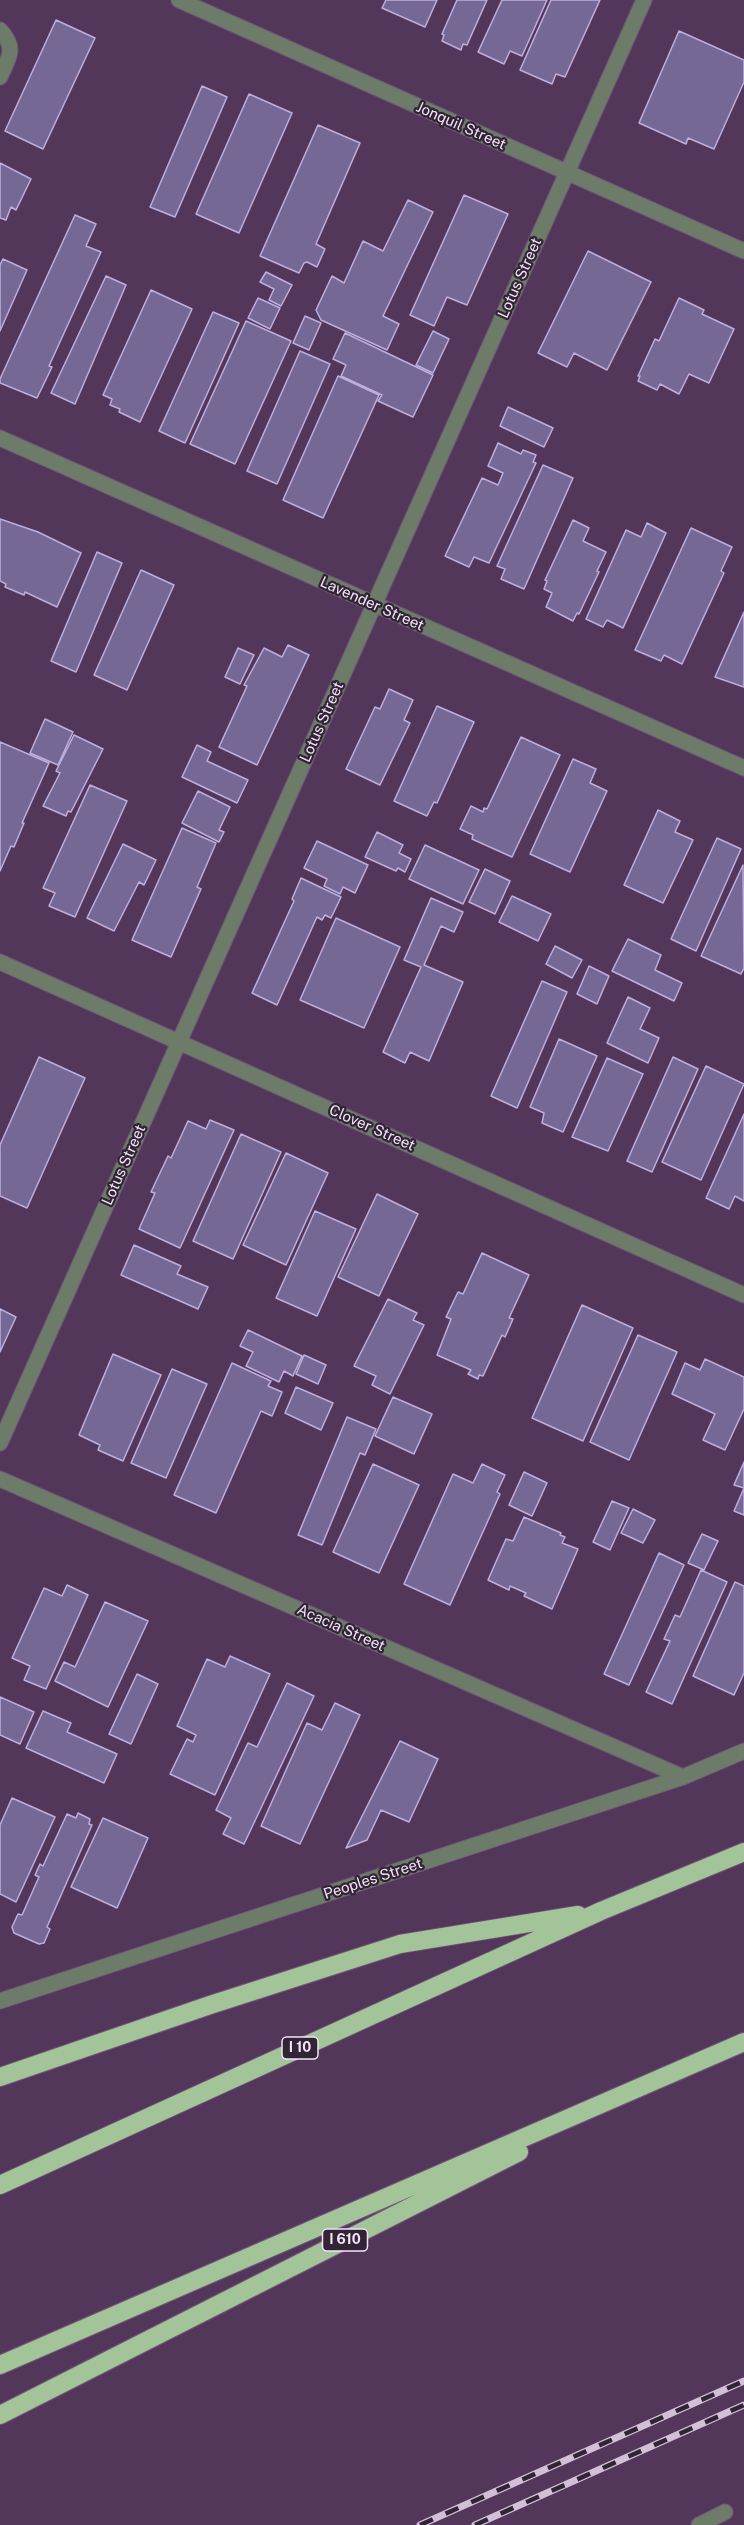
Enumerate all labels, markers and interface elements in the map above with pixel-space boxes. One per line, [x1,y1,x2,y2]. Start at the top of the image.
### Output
street label: Jonquil Street [413,98,509,154]
street label: Lotus Street [494,235,546,321]
street label: Lavender Street [317,573,427,635]
street label: Lotus Street [296,679,348,765]
street label: Clover Street [326,1101,418,1155]
street label: Lotus Street [98,1122,150,1208]
street label: Acacia Street [294,1601,388,1655]
street label: Peoples Street [321,1855,425,1903]
road number: I 10 [282,2037,318,2059]
road number: I 610 [322,2229,368,2251]

